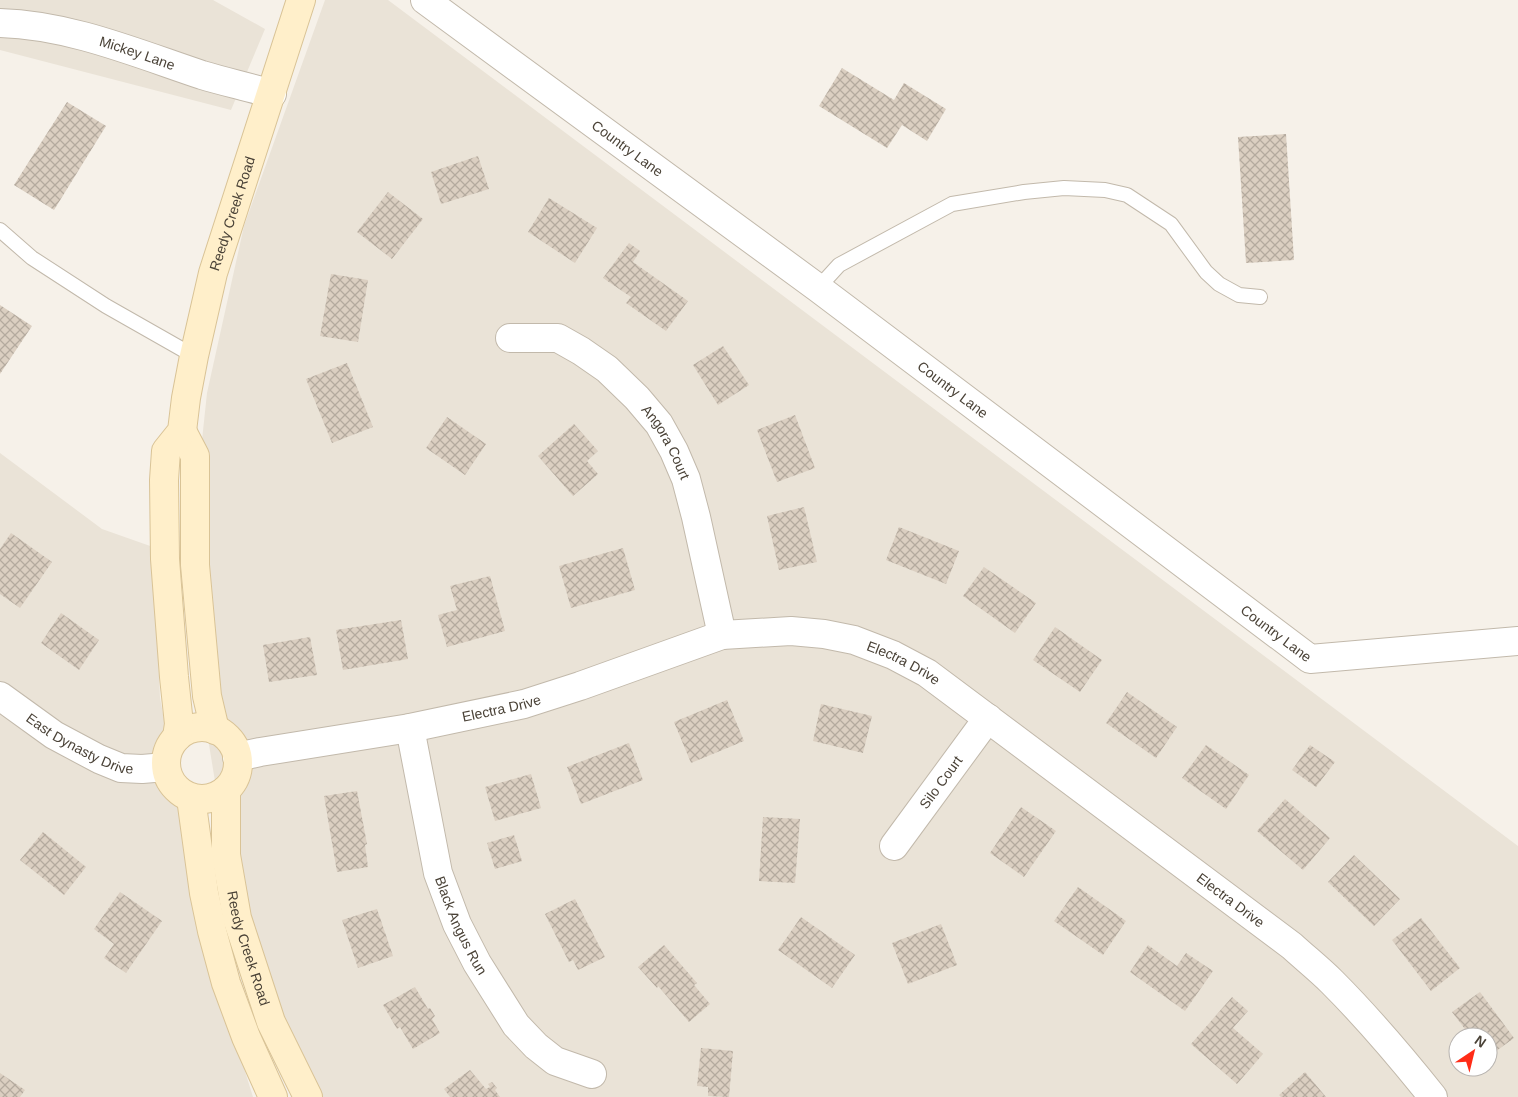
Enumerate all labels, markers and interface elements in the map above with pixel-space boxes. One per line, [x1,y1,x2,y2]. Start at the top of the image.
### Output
street label: Mickey Lane [98,33,177,73]
street label: Country Lane [589,117,666,180]
street label: Reedy Creek Road [206,154,258,273]
street label: Country Lane [914,358,991,421]
street label: Angora Court [638,402,693,482]
street label: Country Lane [1238,602,1315,665]
street label: Electra Drive [865,638,943,688]
street label: Electra Drive [461,691,543,725]
street label: East Dynasty Drive [23,710,134,777]
street label: Silo Court [916,753,965,812]
street label: Electra Drive [1194,870,1268,931]
street label: Black Angus Run [432,874,490,978]
street label: Reedy Creek Road [224,889,273,1008]
north arrow [1448,1027,1498,1077]
text: N [1472,1032,1489,1051]

